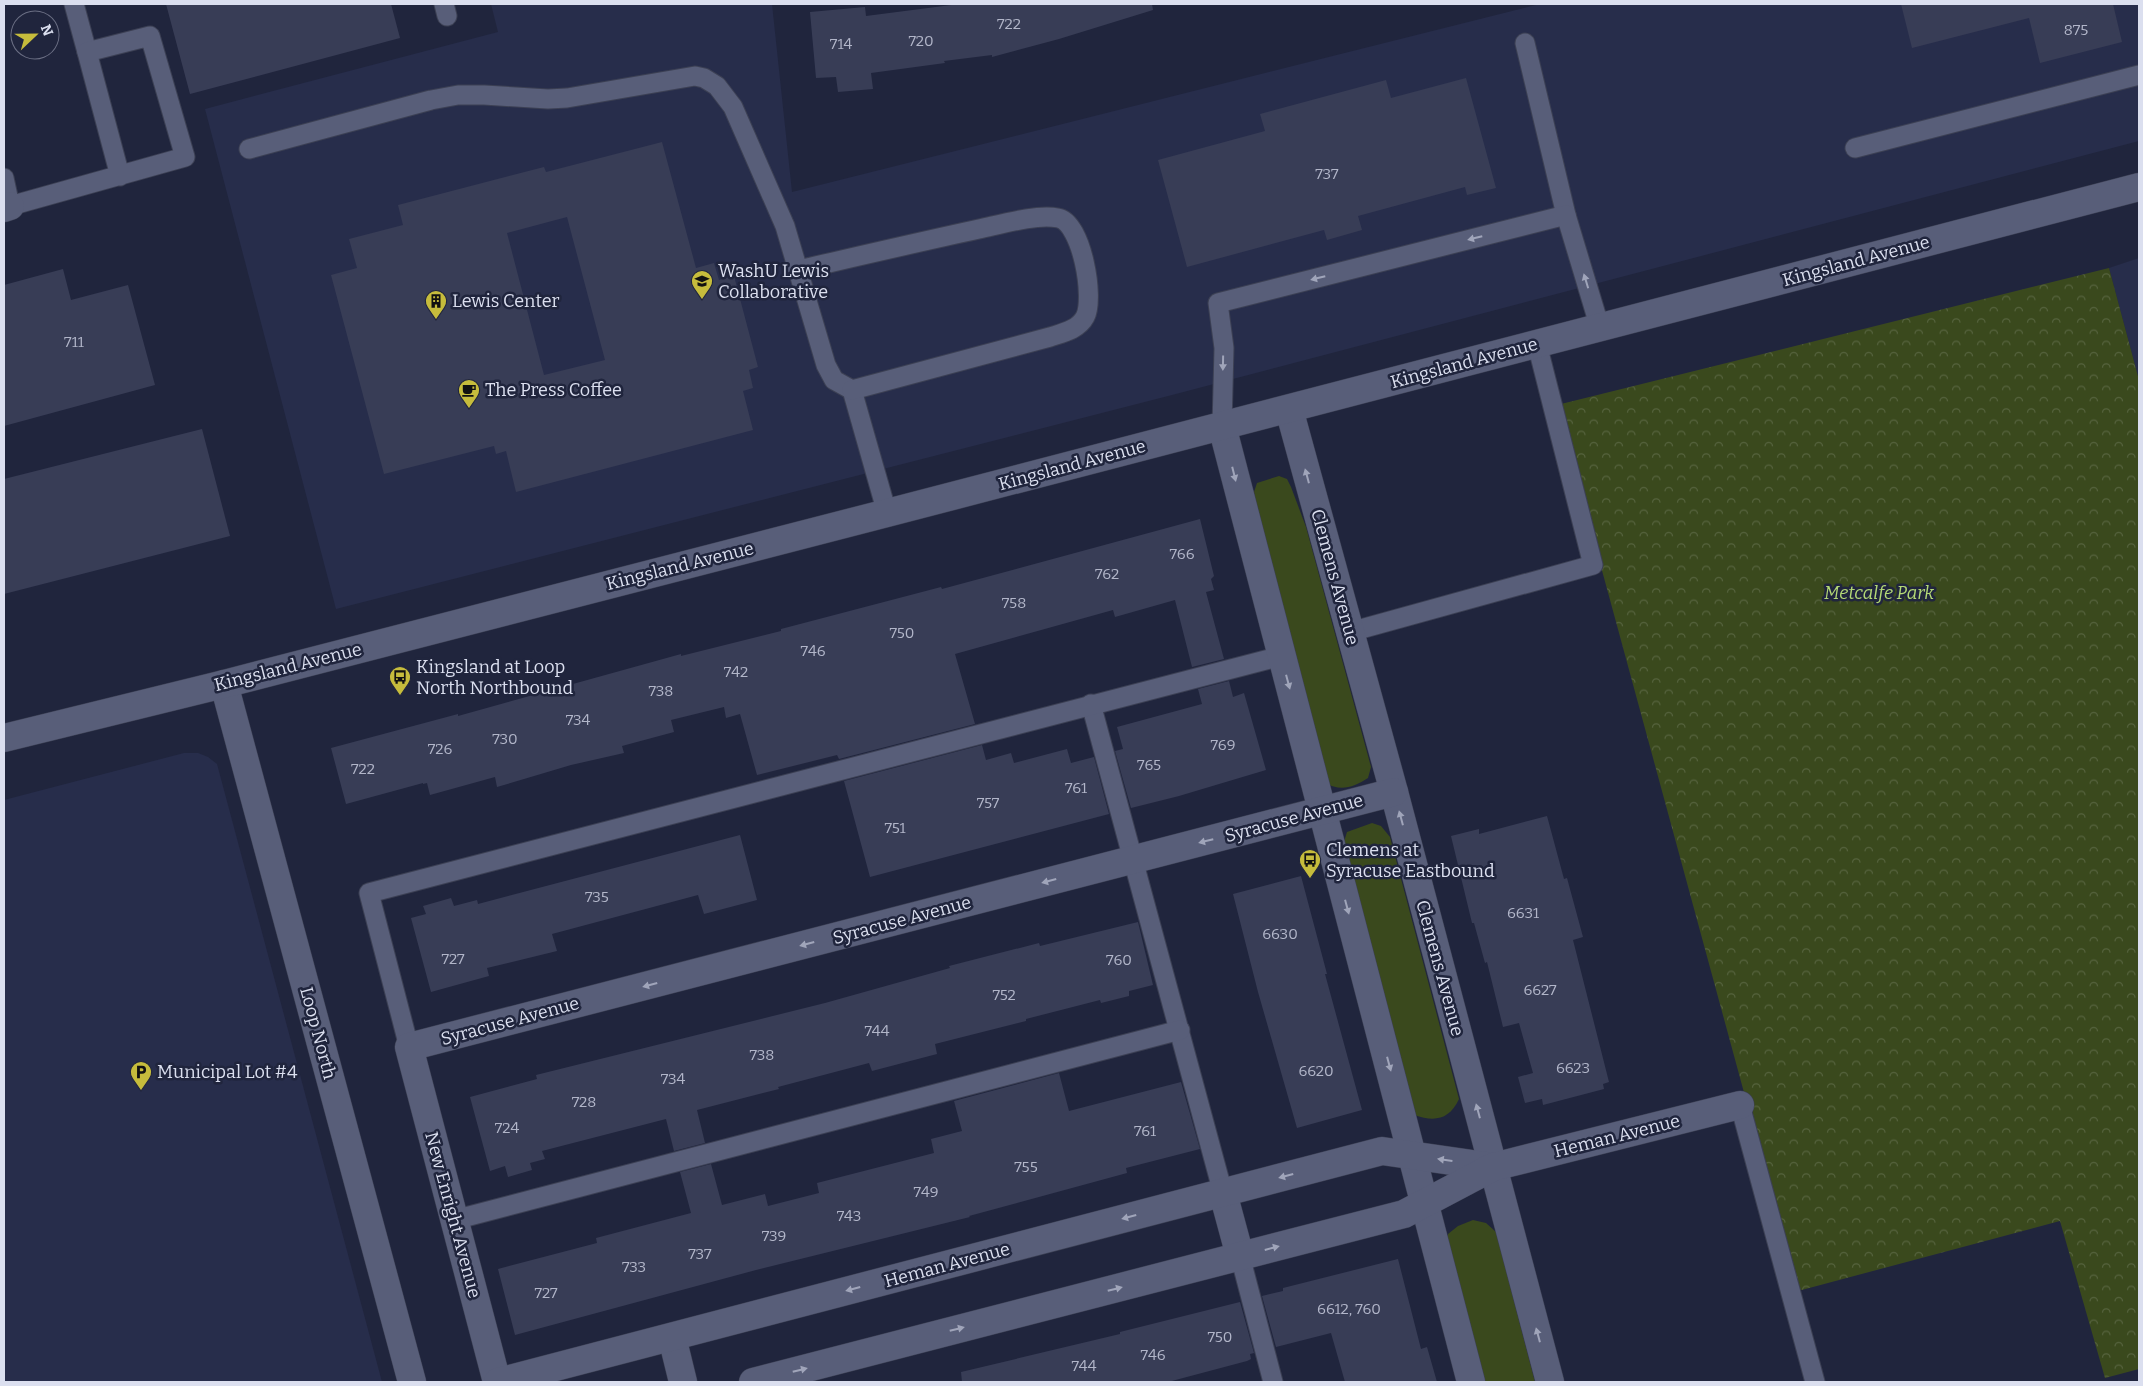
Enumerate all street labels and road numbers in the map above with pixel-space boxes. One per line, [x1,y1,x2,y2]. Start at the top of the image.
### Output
street label: Kingsland Avenue [1780,231,1932,291]
street label: Kingsland Avenue [1388,333,1540,393]
street label: Kingsland Avenue [996,435,1148,495]
street label: Clemens Avenue [1306,507,1364,647]
street label: Kingsland Avenue [604,537,756,595]
street label: Kingsland Avenue [212,638,364,696]
street label: Syracuse Avenue [1222,789,1366,847]
street label: Syracuse Avenue [830,891,974,949]
street label: Clemens Avenue [1411,898,1469,1038]
street label: Loop North [295,984,341,1082]
street label: Syracuse Avenue [438,992,582,1050]
street label: Heman Avenue [1552,1110,1682,1162]
street label: New Enright Avenue [420,1129,486,1301]
street label: Heman Avenue [882,1238,1012,1292]

